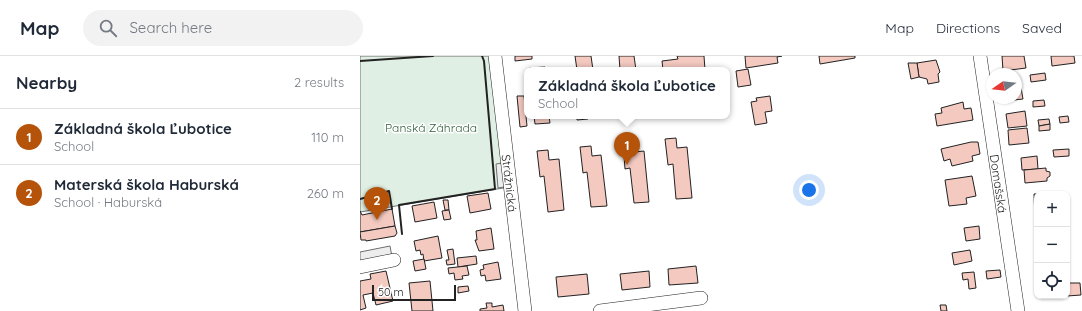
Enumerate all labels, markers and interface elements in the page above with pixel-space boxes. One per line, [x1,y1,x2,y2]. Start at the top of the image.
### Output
search box [83,10,363,46]
text: Map [20,16,59,40]
icon: search [97,17,119,39]
text: Search here [129,18,212,37]
text: Map [885,19,914,37]
text: Directions [936,19,1000,37]
text: Saved [1022,19,1062,37]
popup [524,67,730,119]
north arrow [986,68,1022,104]
text: Nearby [16,72,77,93]
text: 2 results [294,74,344,90]
text: Základná škola Ľubotice [538,76,716,95]
text: School [538,95,578,111]
text: Základná škola Ľubotice [54,119,232,138]
park label: Panská Záhrada [385,120,477,135]
text: 1 [26,129,32,145]
text: 110 m [311,129,344,145]
pin: 1 [614,132,640,165]
text: School [54,138,94,154]
street label: Domašská [987,153,1011,214]
street label: Strážnická [499,154,521,213]
text: Materská škola Haburská [54,175,239,194]
your location [799,180,819,200]
text: 2 [25,185,33,201]
text: 260 m [307,185,344,201]
pin: 2 [364,187,390,220]
map controls [1034,191,1070,299]
button: + [1034,191,1070,227]
text: School · Haburská [54,194,162,210]
button: − [1034,227,1070,263]
button: locate [1034,263,1070,299]
scale bar [372,283,456,302]
text: 50 m [378,285,404,299]

